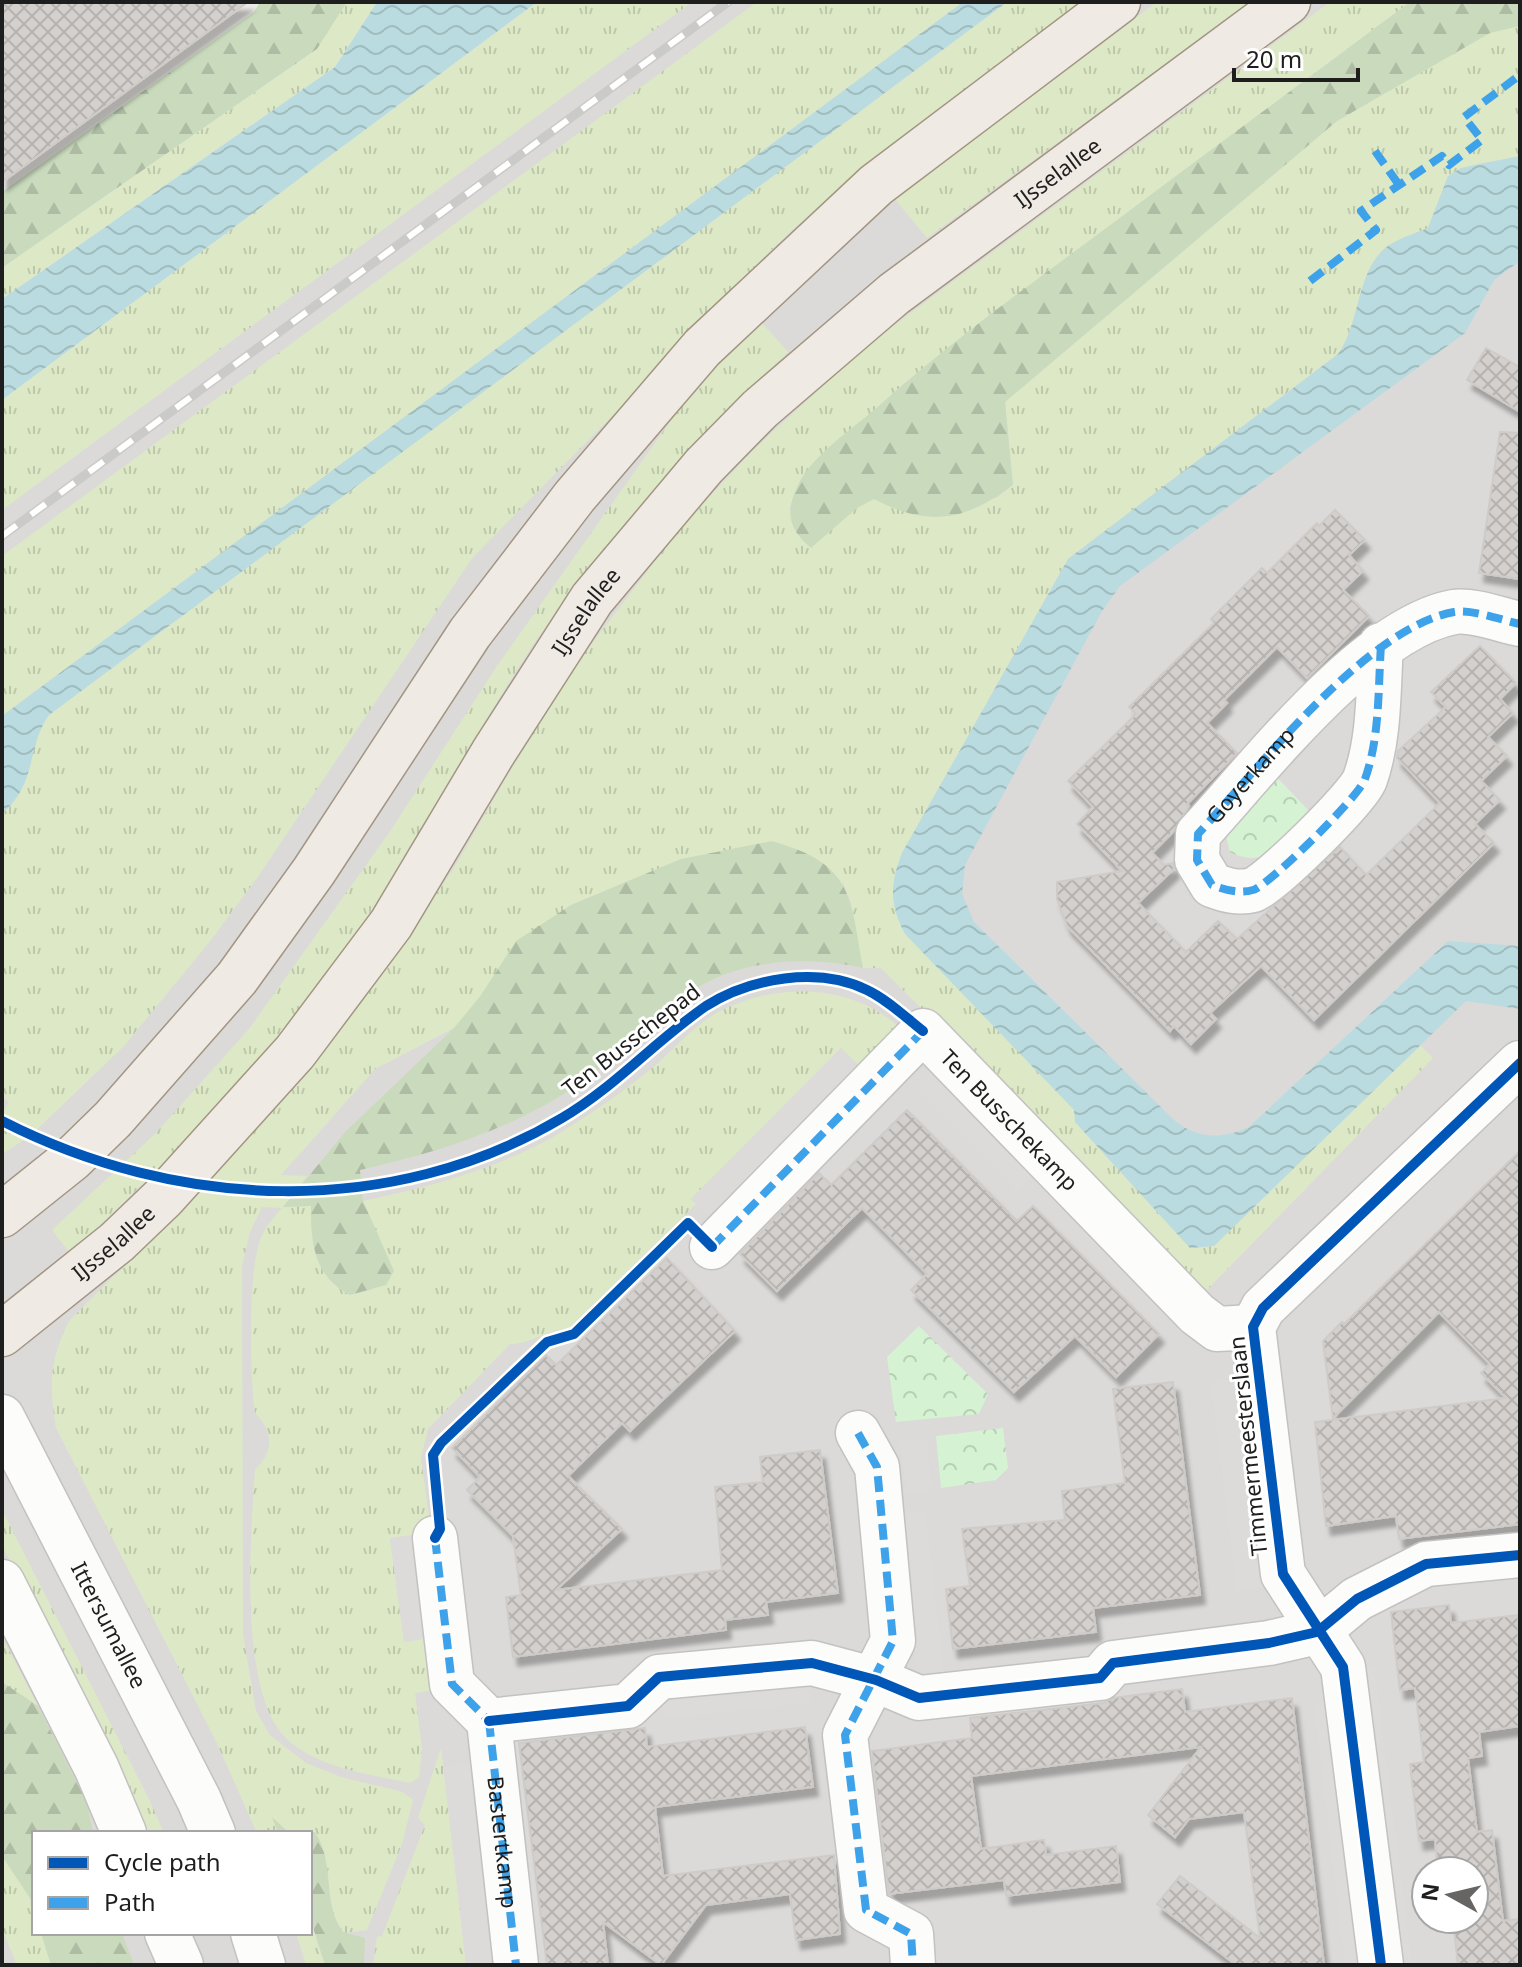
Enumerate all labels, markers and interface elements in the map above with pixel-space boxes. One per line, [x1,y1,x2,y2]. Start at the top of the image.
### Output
scale bar [1234,32,1358,82]
text: 20 m [1246,42,1302,75]
street label: IJsselallee [1007,130,1107,214]
street label: IJsselallee [544,561,626,661]
street label: Goyerkamp [1198,720,1301,830]
street label: Ten Busschepad [555,976,706,1103]
street label: Ten Busschekamp [934,1042,1086,1197]
street label: IJsselallee [65,1198,161,1287]
street label: Timmermeesterslaan [1221,1335,1273,1557]
street label: Ittersumallee [65,1556,155,1693]
street label: Bastertkamp [481,1774,526,1910]
legend [32,1831,312,1935]
text: Cycle path [104,1845,221,1878]
north arrow [1410,1855,1490,1935]
text: N [1413,1881,1445,1903]
text: Path [104,1885,155,1918]

